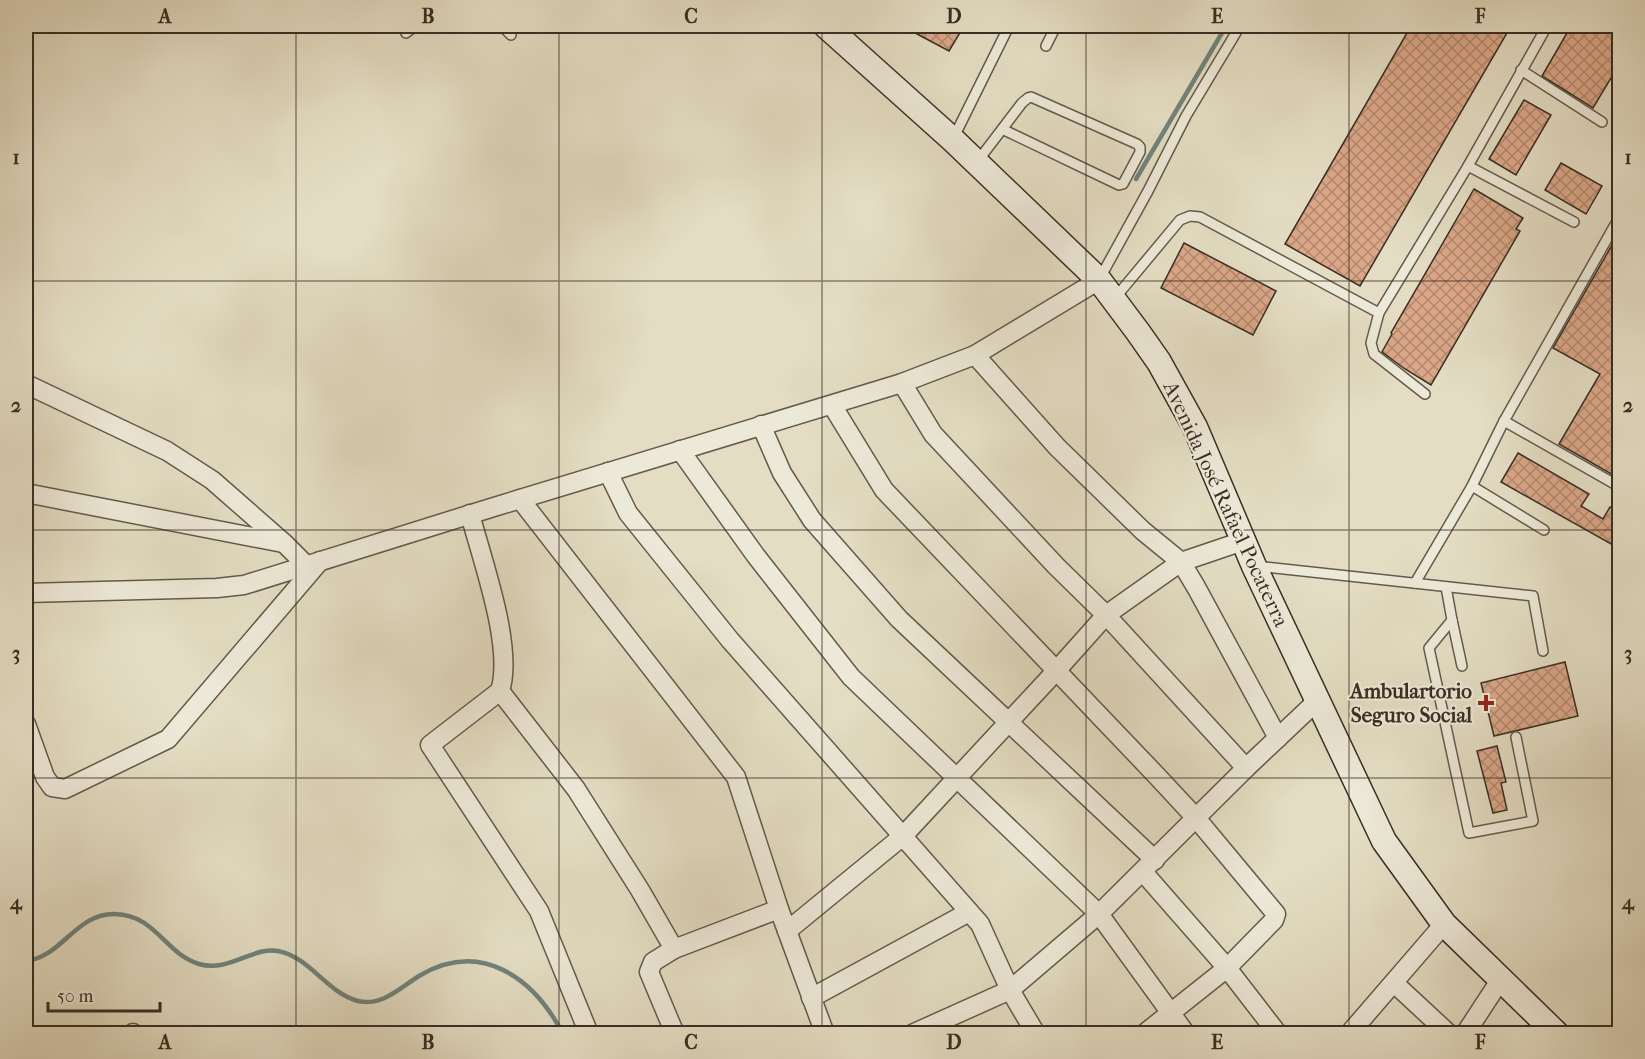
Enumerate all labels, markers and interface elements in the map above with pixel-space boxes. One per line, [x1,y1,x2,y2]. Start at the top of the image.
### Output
text: A [157,5,173,28]
text: B [421,5,435,28]
text: C [684,5,698,28]
text: D [946,5,962,28]
text: E [1211,5,1223,28]
text: F [1474,5,1486,28]
text: 1 [12,146,20,169]
text: 1 [1624,146,1632,169]
street label: Avenida José Rafael Pocaterra [1158,377,1294,631]
text: 2 [11,394,21,417]
text: 2 [1623,394,1633,417]
text: 3 [12,642,20,665]
text: 3 [1624,642,1632,665]
place label: Ambulartorio Seguro Social [1348,679,1472,727]
marker: Ambulartorio Seguro Social [1477,694,1495,712]
text: 4 [9,891,23,915]
text: 4 [1621,891,1635,915]
scale bar [48,975,160,1013]
text: 50 m [57,986,94,1007]
text: A [157,1031,173,1054]
text: B [421,1031,435,1054]
text: C [684,1031,698,1054]
text: D [946,1031,962,1054]
text: E [1211,1031,1223,1054]
text: F [1474,1031,1486,1054]

